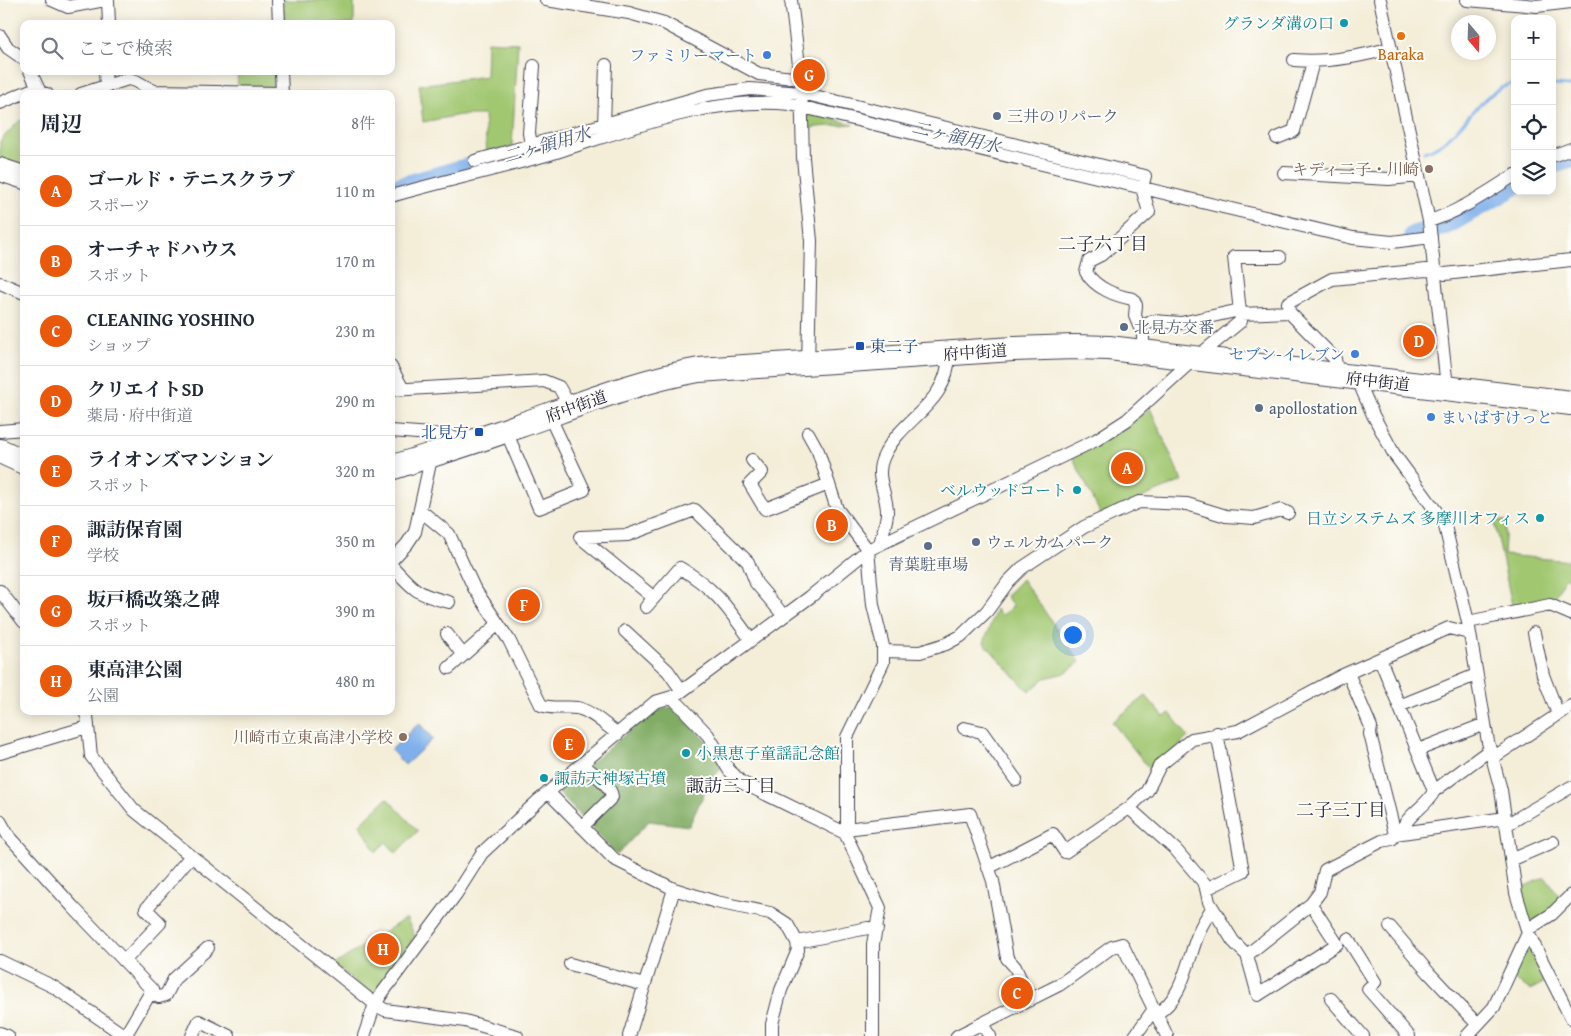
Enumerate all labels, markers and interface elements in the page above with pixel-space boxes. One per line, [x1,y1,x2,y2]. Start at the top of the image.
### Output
place label: グランダ溝の口 [1223,11,1334,35]
north arrow [1451,15,1496,60]
map controls [1511,15,1556,195]
button: + [1511,15,1556,60]
marker: グランダ溝の口 [1338,17,1350,29]
search box [20,20,395,75]
marker: Baraka [1395,30,1407,42]
icon: search [38,34,66,62]
text: ここで検索 [78,34,173,62]
place label: Baraka [1378,42,1425,66]
place label: ファミリーマート [629,43,757,67]
marker: ファミリーマート [761,49,773,61]
pin: G [793,56,825,94]
button: − [1511,60,1556,105]
place label: 三井のリパーク [1007,104,1119,128]
button: locate [1511,105,1556,150]
text: 周辺 [40,108,82,139]
marker: 三井のリパーク [991,110,1003,122]
text: 8件 [351,111,375,135]
water label: 二ヶ領用水 [909,113,1005,160]
water label: 二ヶ領用水 [500,119,596,170]
button: layers [1511,150,1556,195]
place label: キディ二子・川崎 [1292,157,1419,181]
marker: キディ二子・川崎 [1423,163,1435,175]
text: ゴールド・テニスクラブ [87,165,295,193]
text: A [51,179,61,203]
text: 110 m [335,179,375,203]
text: スポーツ [87,193,150,217]
district label: 二子六丁目 [1058,230,1148,257]
text: オーチャドハウス [87,235,237,263]
text: B [51,249,61,273]
text: 170 m [335,249,375,273]
text: スポット [87,263,151,287]
text: CLEANING YOSHINO [87,305,255,333]
place label: 北見方交番 [1134,315,1214,339]
text: C [51,319,61,343]
text: 230 m [335,319,375,343]
marker: 北見方交番 [1118,321,1130,333]
pin: D [1403,322,1435,360]
text: ショップ [87,333,151,357]
place label: 東二子 [870,334,918,358]
street label: 府中街道 [942,338,1008,366]
marker: 東二子 [854,340,866,352]
place label: セブン-イレブン [1229,342,1345,366]
marker: セブン-イレブン [1349,348,1361,360]
street label: 府中街道 [1345,366,1411,396]
text: クリエイトSD [87,375,204,403]
street label: 府中街道 [542,384,610,428]
text: D [51,389,61,413]
text: 290 m [335,389,375,413]
place label: apollostation [1269,396,1357,420]
marker: apollostation [1253,402,1265,414]
text: 薬局 · 府中街道 [87,403,193,427]
place label: まいばすけっと [1441,405,1553,429]
marker: まいばすけっと [1425,411,1437,423]
place label: 北見方 [421,420,469,444]
marker: 北見方 [473,426,485,438]
text: ライオンズマンション [87,445,274,473]
pin: A [1111,449,1143,487]
text: E [52,459,60,483]
text: 320 m [335,459,375,483]
text: スポット [87,473,151,497]
place label: ベルウッドコート [940,478,1067,502]
marker: ベルウッドコート [1071,484,1083,496]
pin: B [816,506,848,544]
place label: 日立システムズ 多摩川オフィス [1306,506,1530,530]
marker: 日立システムズ 多摩川オフィス [1534,512,1546,524]
text: 諏訪保育園 [87,515,182,543]
text: F [52,529,60,553]
text: 350 m [335,529,375,553]
place label: ウェルカムパーク [986,530,1113,554]
marker: ウェルカムパーク [970,536,982,548]
marker: 青葉駐車場 [922,540,934,552]
text: 学校 [87,543,119,567]
place label: 青葉駐車場 [888,552,968,576]
text: 坂戸橋改築之碑 [87,585,220,613]
pin: F [508,586,540,624]
text: G [51,599,61,623]
text: 390 m [335,599,375,623]
text: スポット [87,613,151,637]
your location [1060,622,1086,648]
text: 東高津公園 [87,655,182,683]
text: H [50,669,62,693]
text: 480 m [335,669,375,693]
text: 公園 [87,683,119,707]
place label: 川崎市立東高津小学校 [233,725,393,749]
pin: E [553,725,585,763]
marker: 川崎市立東高津小学校 [397,731,409,743]
place label: 小黒恵子童謡記念館 [696,741,840,765]
marker: 小黒恵子童謡記念館 [680,747,692,759]
place label: 諏訪天神塚古墳 [554,766,666,790]
marker: 諏訪天神塚古墳 [538,772,550,784]
district label: 諏訪三丁目 [686,772,776,799]
district label: 二子三丁目 [1296,796,1386,823]
pin: H [367,930,399,968]
pin: C [1001,974,1033,1012]

